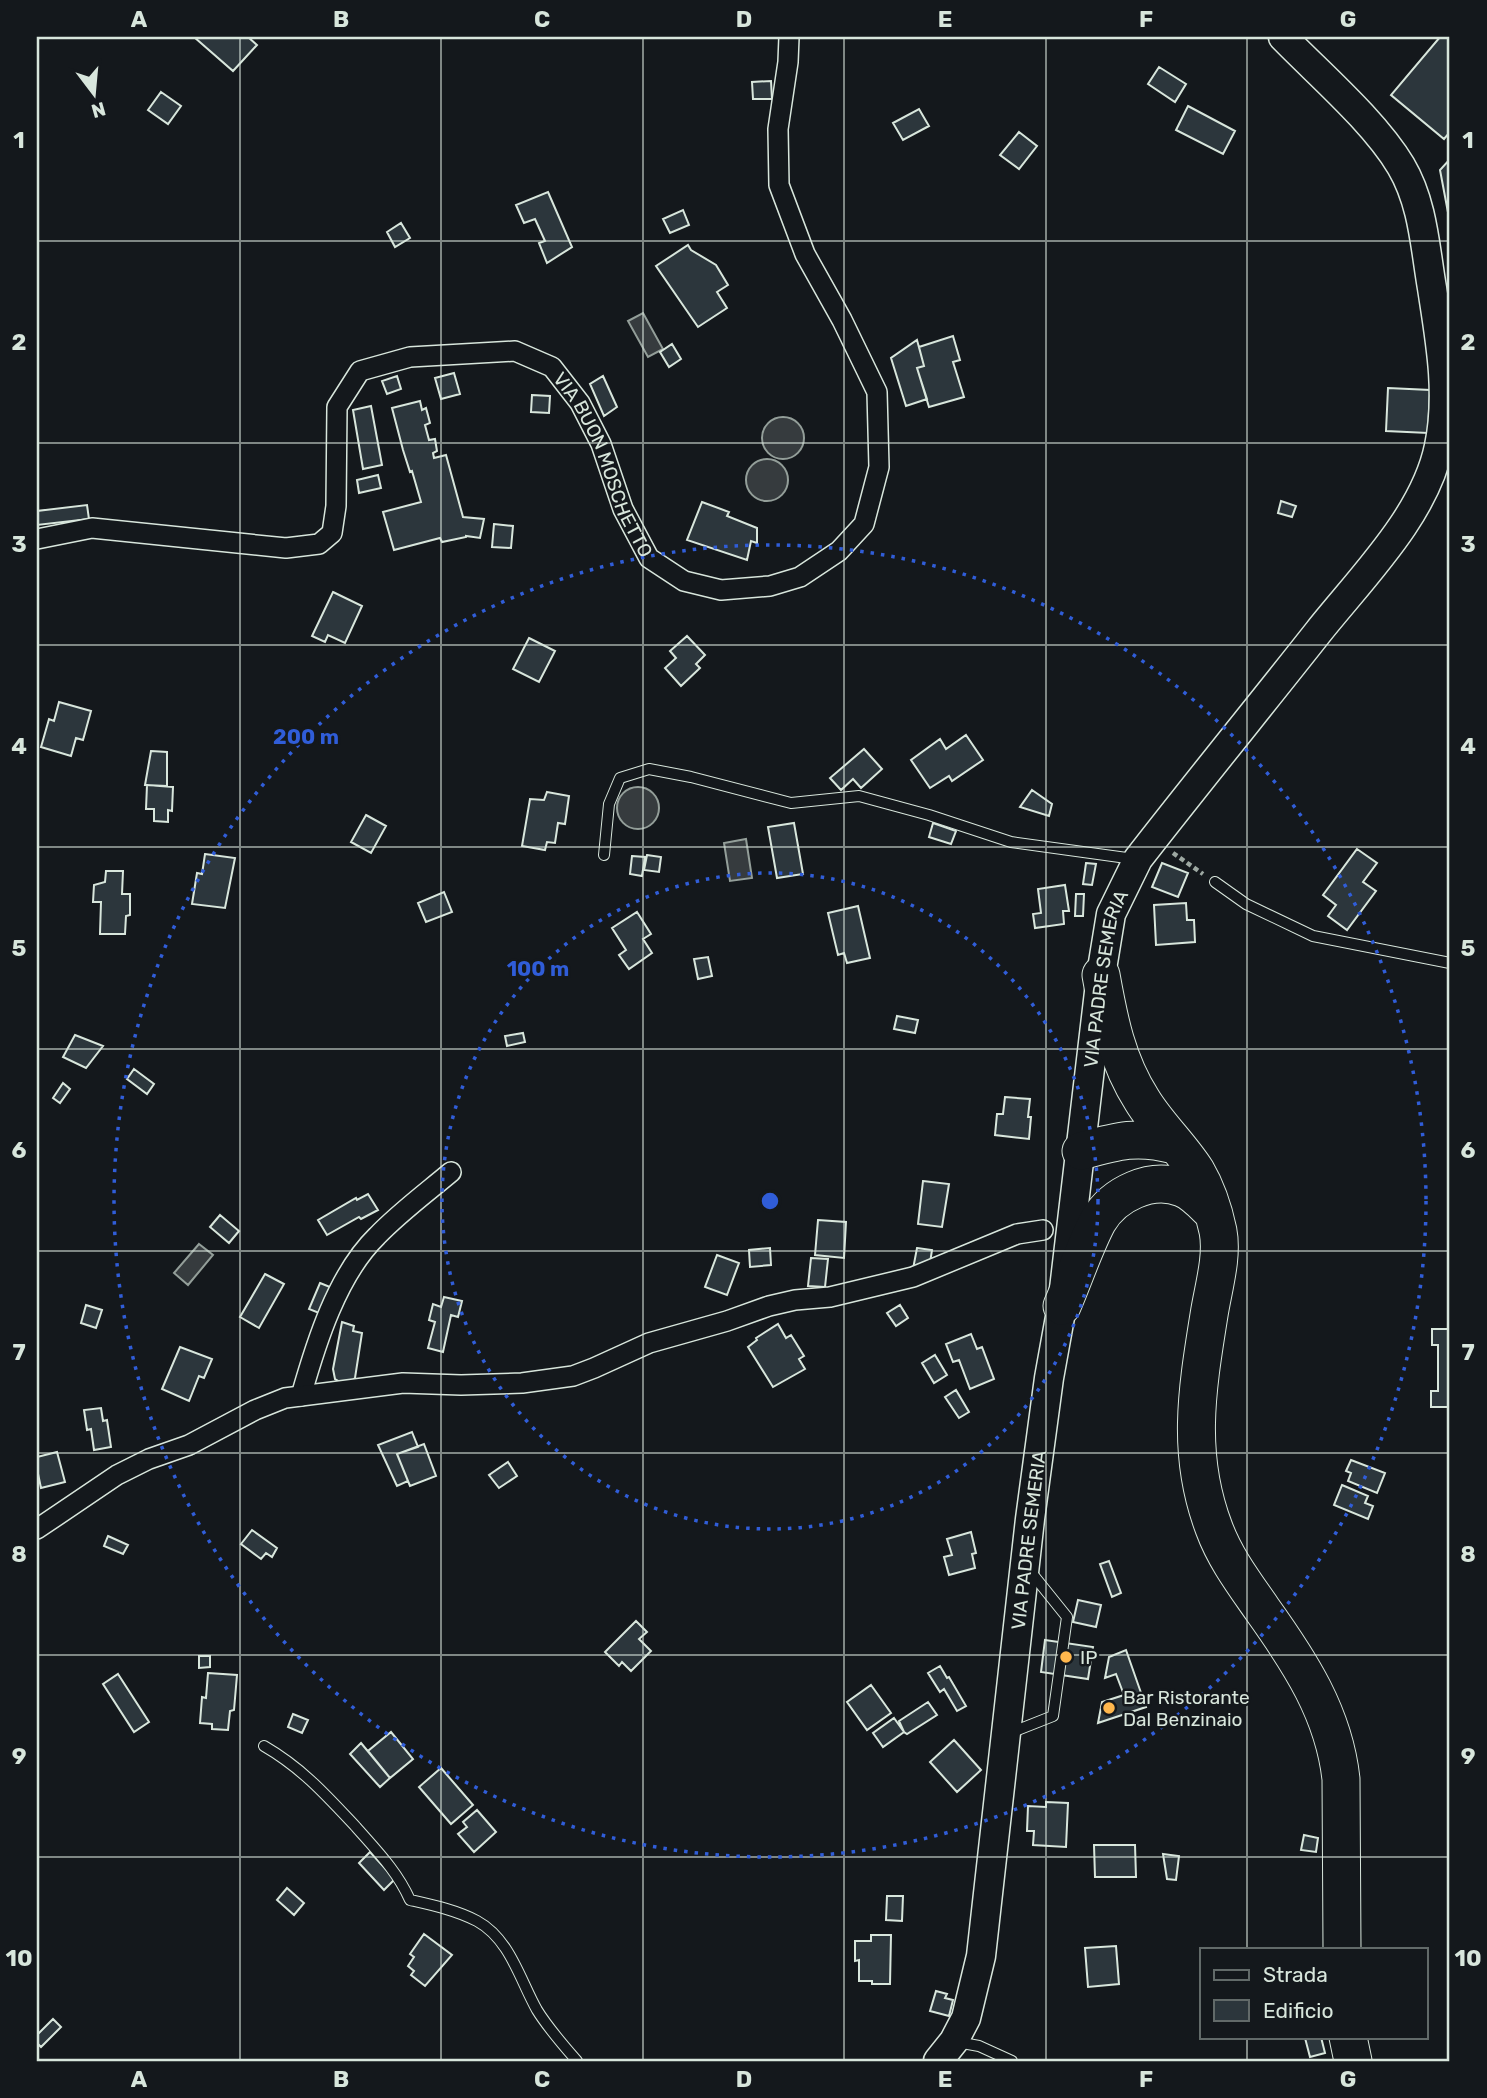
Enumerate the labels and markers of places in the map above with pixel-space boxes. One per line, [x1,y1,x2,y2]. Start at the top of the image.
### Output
centre of rings [758,1189,782,1213]
place label: IP [1080,1646,1097,1669]
marker: IP [1058,1649,1074,1665]
place label: Bar Ristorante Dal Benzinaio [1123,1686,1250,1731]
marker: Bar Ristorante Dal Benzinaio [1101,1700,1117,1716]

